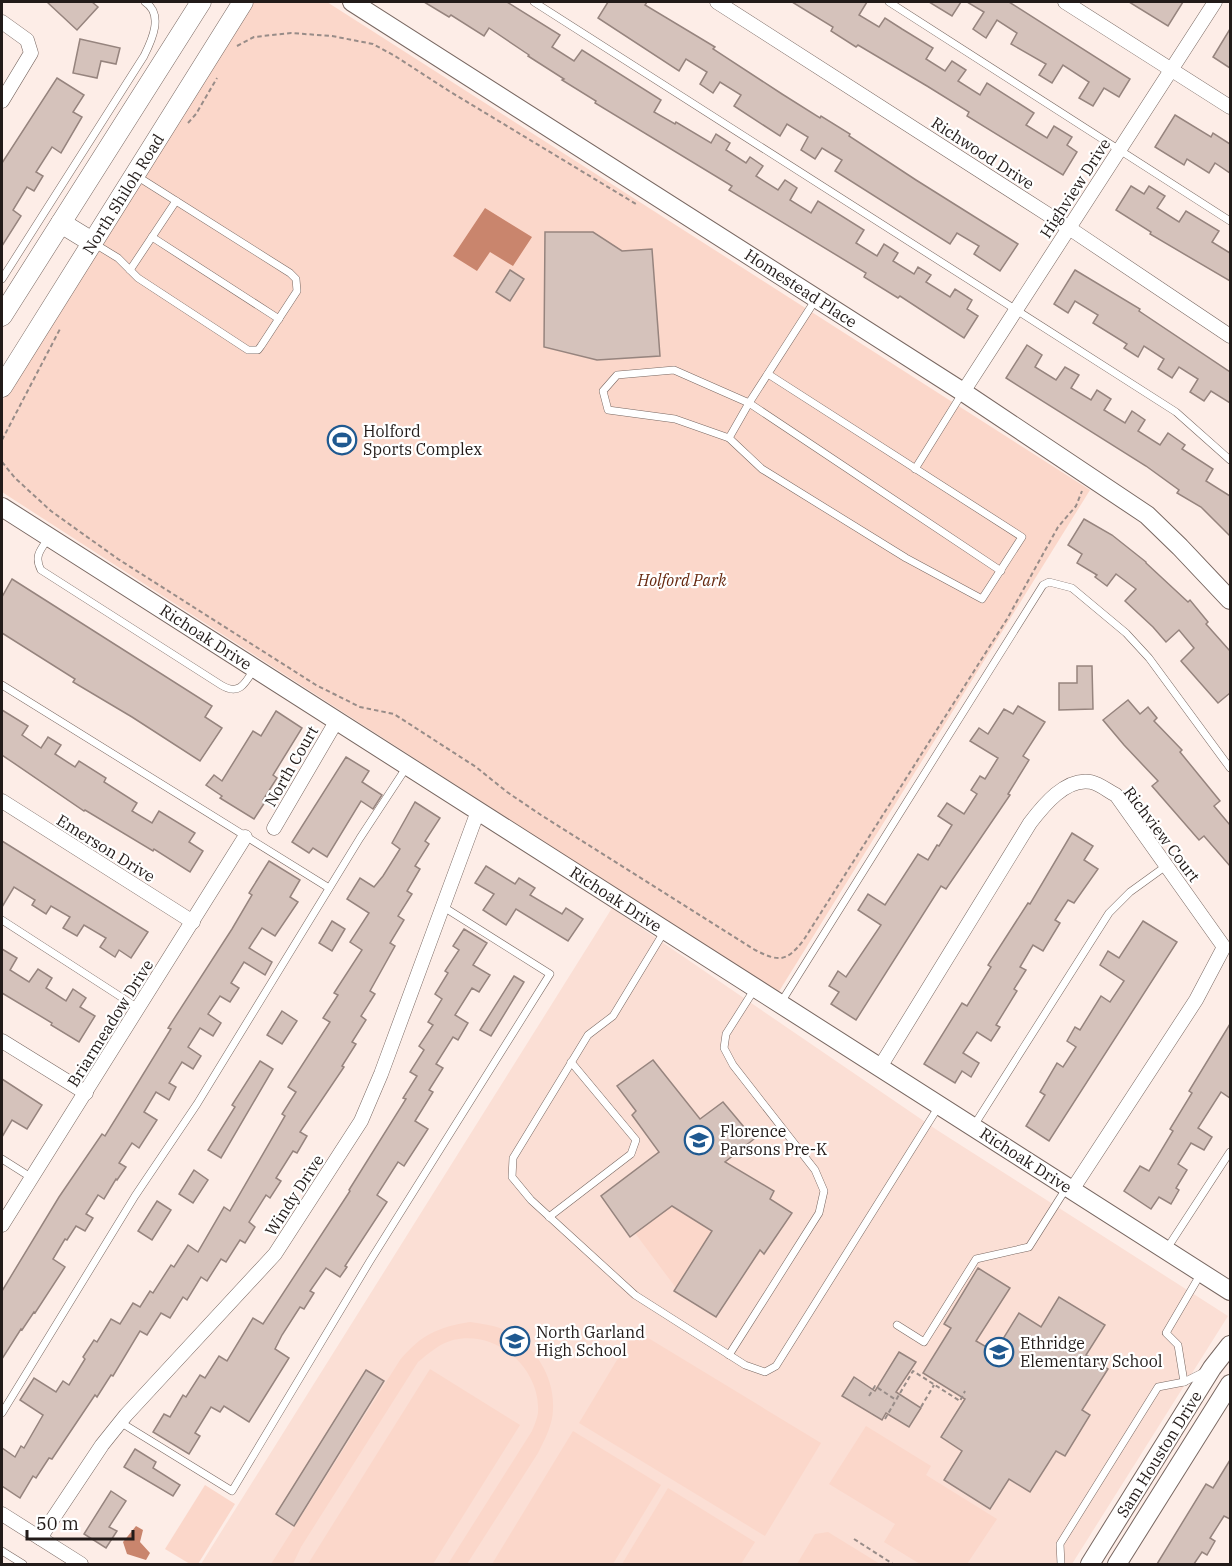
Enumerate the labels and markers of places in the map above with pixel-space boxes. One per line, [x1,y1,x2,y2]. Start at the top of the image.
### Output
place label: Holford Sports Complex [363,421,482,459]
sports icon: Holford Sports Complex [326,424,358,456]
place label: Florence Parsons Pre-K [720,1121,827,1159]
school or university icon: Florence Parsons Pre-K [683,1124,715,1156]
place label: North Garland High School [536,1322,645,1360]
school or university icon: North Garland High School [499,1325,531,1357]
place label: Ethridge Elementary School [1020,1333,1163,1371]
school or university icon: Ethridge Elementary School [983,1336,1015,1368]

